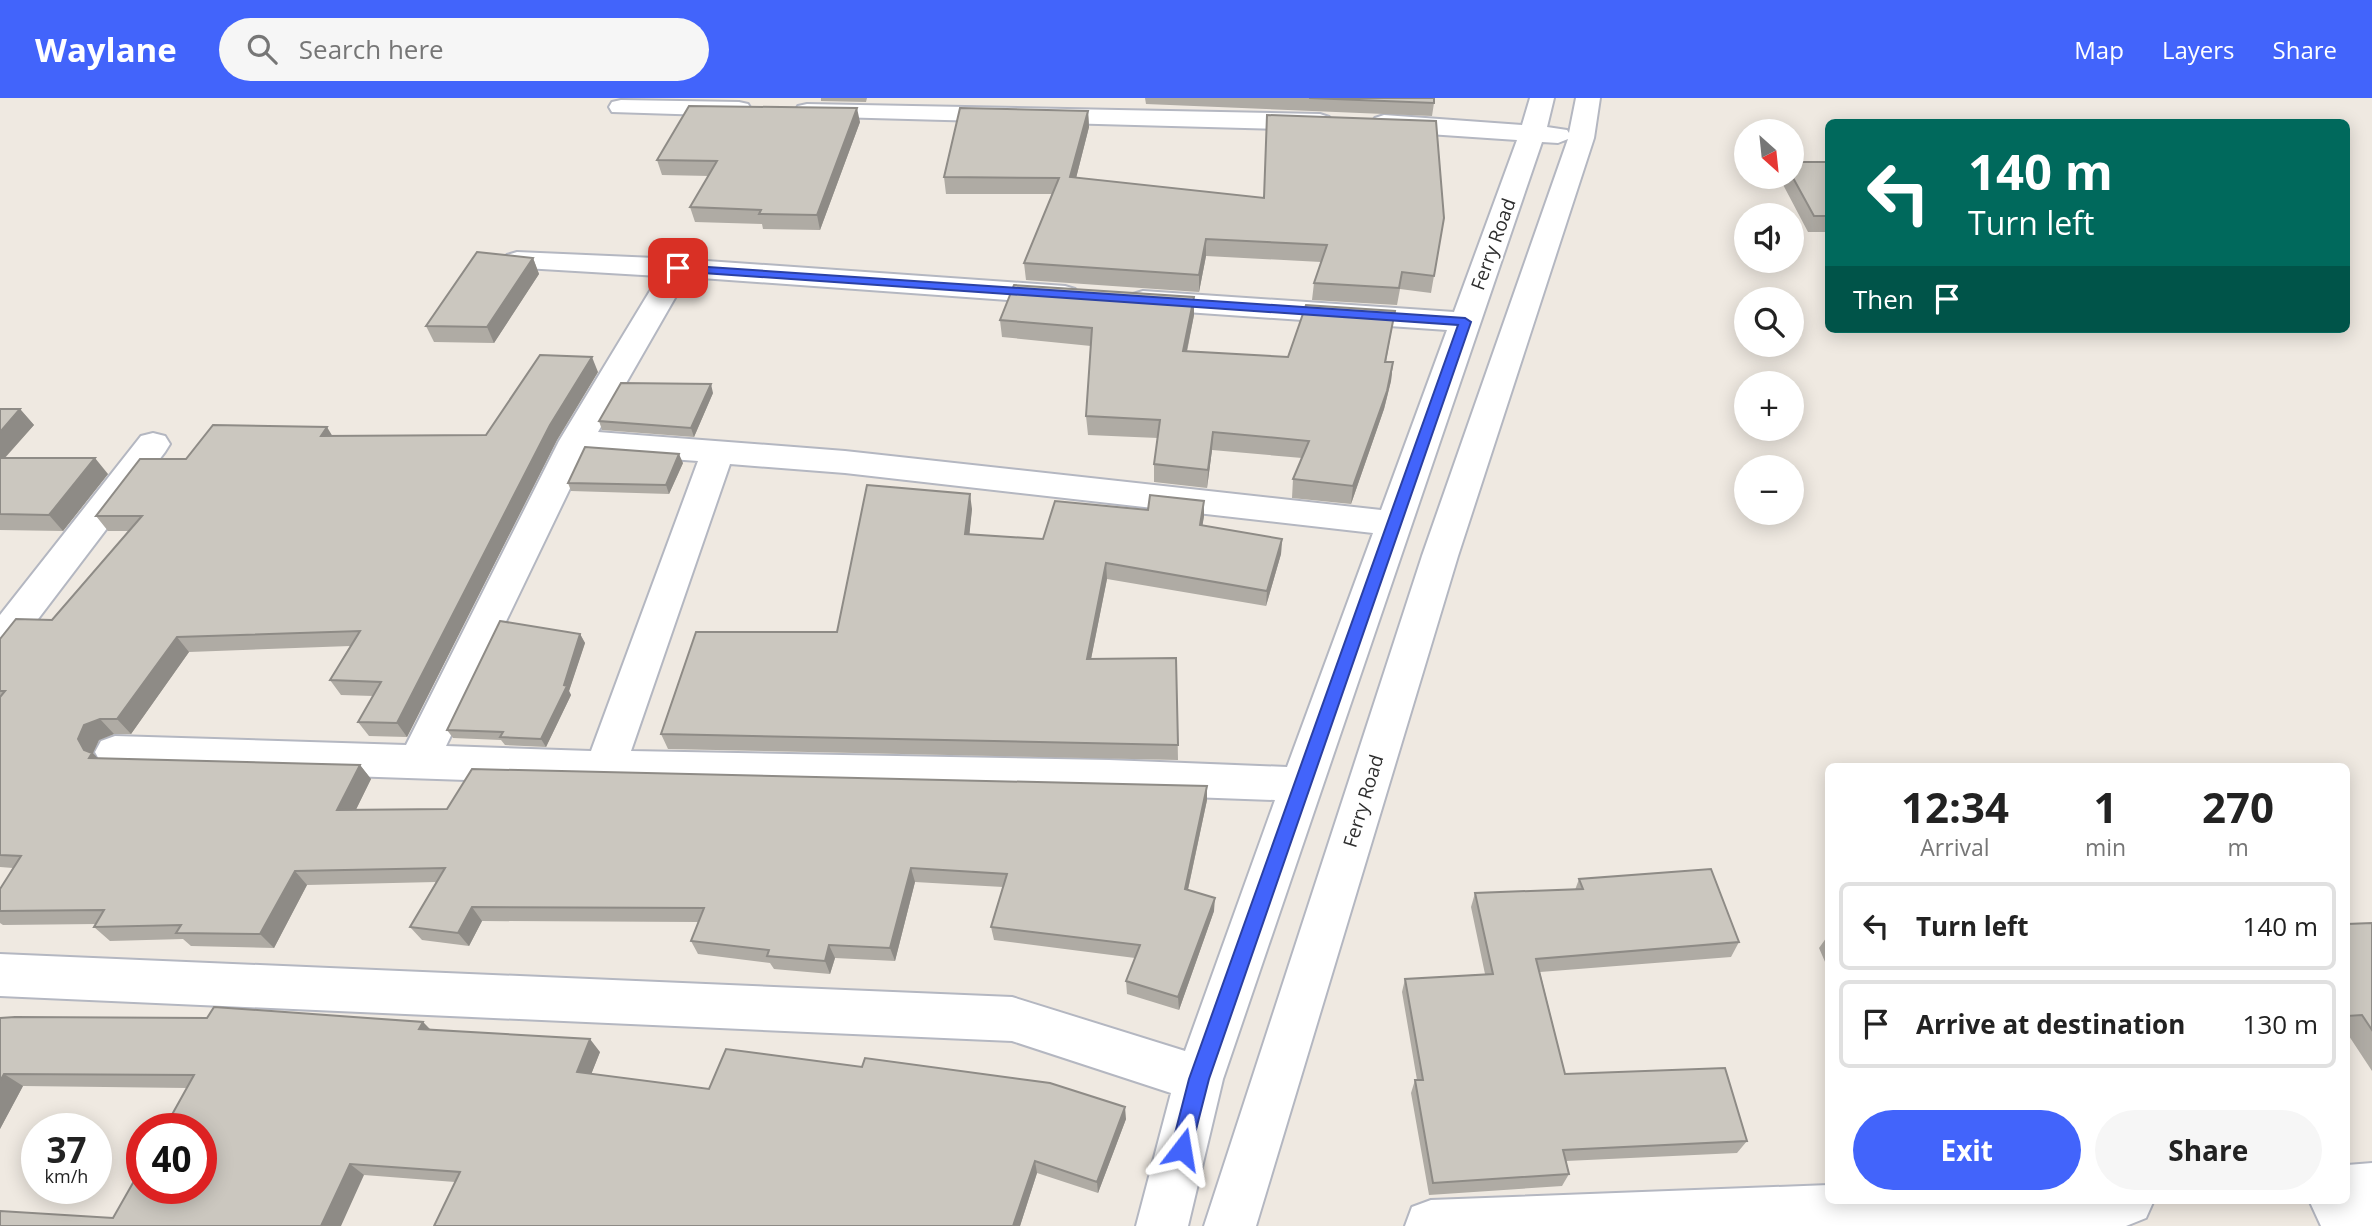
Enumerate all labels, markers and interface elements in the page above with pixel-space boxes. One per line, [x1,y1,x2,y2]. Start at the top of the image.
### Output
search box [219,18,709,81]
text: Waylane [35,27,177,72]
icon: search [243,30,281,68]
text: Search here [299,31,444,67]
text: Map [2074,33,2124,66]
text: Layers [2162,33,2235,66]
text: Share [2273,33,2337,66]
north arrow [1734,119,1804,189]
map controls [1734,119,1804,525]
text: 140 m [1968,138,2113,204]
icon: left [1853,147,1944,238]
street label: Ferry Road [1464,195,1522,293]
text: Turn left [1968,201,2094,244]
button: sound [1734,203,1804,273]
pin [648,238,708,298]
icon: arrive [659,249,697,287]
icon: arrive [1928,280,1966,318]
text: Then [1853,281,1914,317]
button: search [1734,287,1804,357]
button: + [1734,371,1804,441]
button: − [1734,455,1804,525]
street label: Ferry Road [1337,751,1389,851]
text: 12:34 [1901,778,2009,835]
text: 1 [2093,778,2118,835]
text: 270 [2202,778,2274,835]
text: Arrival [1920,831,1990,863]
text: min [2085,831,2126,863]
text: m [2227,831,2249,863]
icon: left [1857,907,1895,945]
text: Turn left [1916,908,2028,944]
text: 140 m [2243,908,2318,944]
icon: arrive [1857,1005,1895,1043]
text: Arrive at destination [1916,1006,2185,1042]
text: 130 m [2243,1006,2318,1042]
button: Exit [1853,1110,2081,1190]
button: Share [2095,1110,2322,1190]
position arrow [1145,1112,1219,1186]
speed limit sign: 40 [126,1113,217,1204]
text: 37 [46,1126,87,1173]
text: km/h [45,1164,88,1188]

